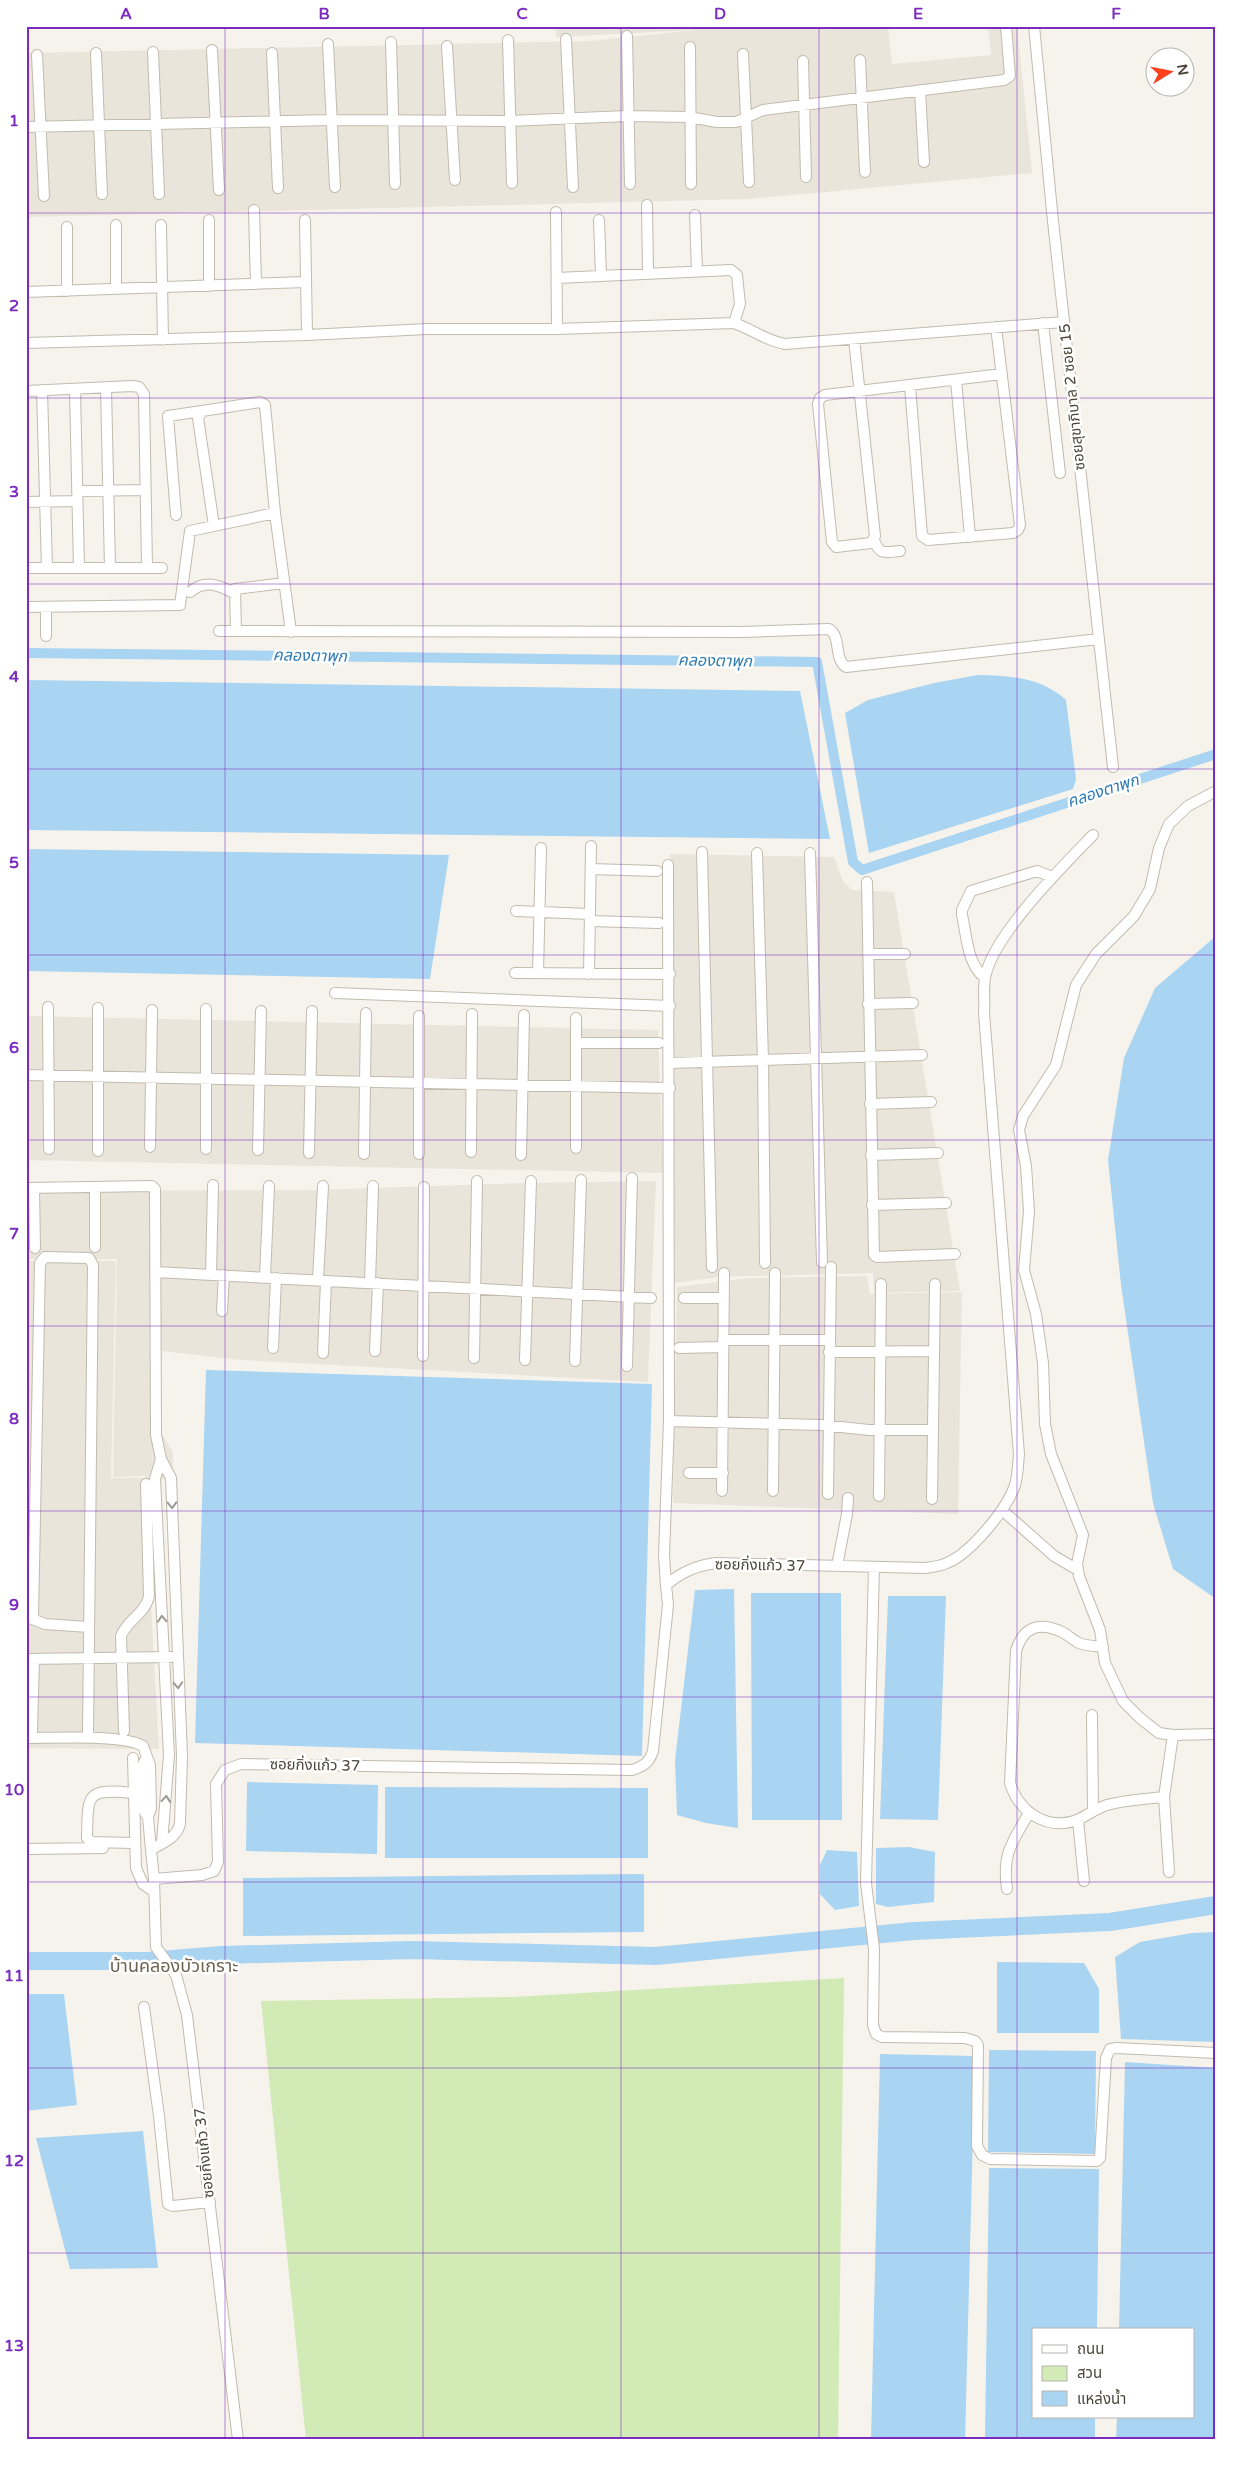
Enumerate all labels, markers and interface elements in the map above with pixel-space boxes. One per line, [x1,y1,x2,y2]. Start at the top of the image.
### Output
text: A [120,4,132,24]
text: B [318,4,330,24]
text: C [516,4,528,24]
text: D [714,4,726,24]
text: E [913,4,923,24]
text: F [1111,4,1121,24]
north arrow [1144,48,1194,98]
text: N [1173,63,1192,77]
text: 1 [9,111,19,131]
text: 2 [9,296,19,316]
street label: ซอยสุขาภิบาล 2 ซอย 15 [1055,323,1089,471]
text: 3 [9,482,19,502]
water label: คลองตาพุก [273,645,349,667]
water label: คลองตาพุก [678,650,754,672]
text: 4 [9,667,19,687]
water label: คลองตาพุก [1065,770,1143,812]
text: 5 [9,853,19,873]
text: 6 [9,1038,19,1058]
text: 7 [9,1224,19,1244]
text: 8 [9,1409,19,1429]
one-way arrow [166,1502,177,1510]
street label: ซอยกิ่งแก้ว 37 [715,1554,805,1575]
text: 9 [9,1595,19,1615]
one-way arrow [157,1614,168,1622]
one-way arrow [173,1682,184,1690]
street label: ซอยกิ่งแก้ว 37 [270,1754,360,1775]
text: 10 [4,1780,24,1800]
one-way arrow [161,1795,172,1803]
district label: บ้านคลองบัวเกราะ [110,1955,238,1977]
text: 11 [4,1966,24,1986]
street label: ซอยกิ่งแก้ว 37 [189,2107,218,2199]
text: 12 [4,2151,24,2171]
legend [1032,2328,1194,2418]
text: 13 [4,2336,24,2356]
text: ถนน [1077,2340,1104,2358]
text: สวน [1077,2364,1102,2382]
text: แหล่งน้ำ [1077,2388,1126,2408]

